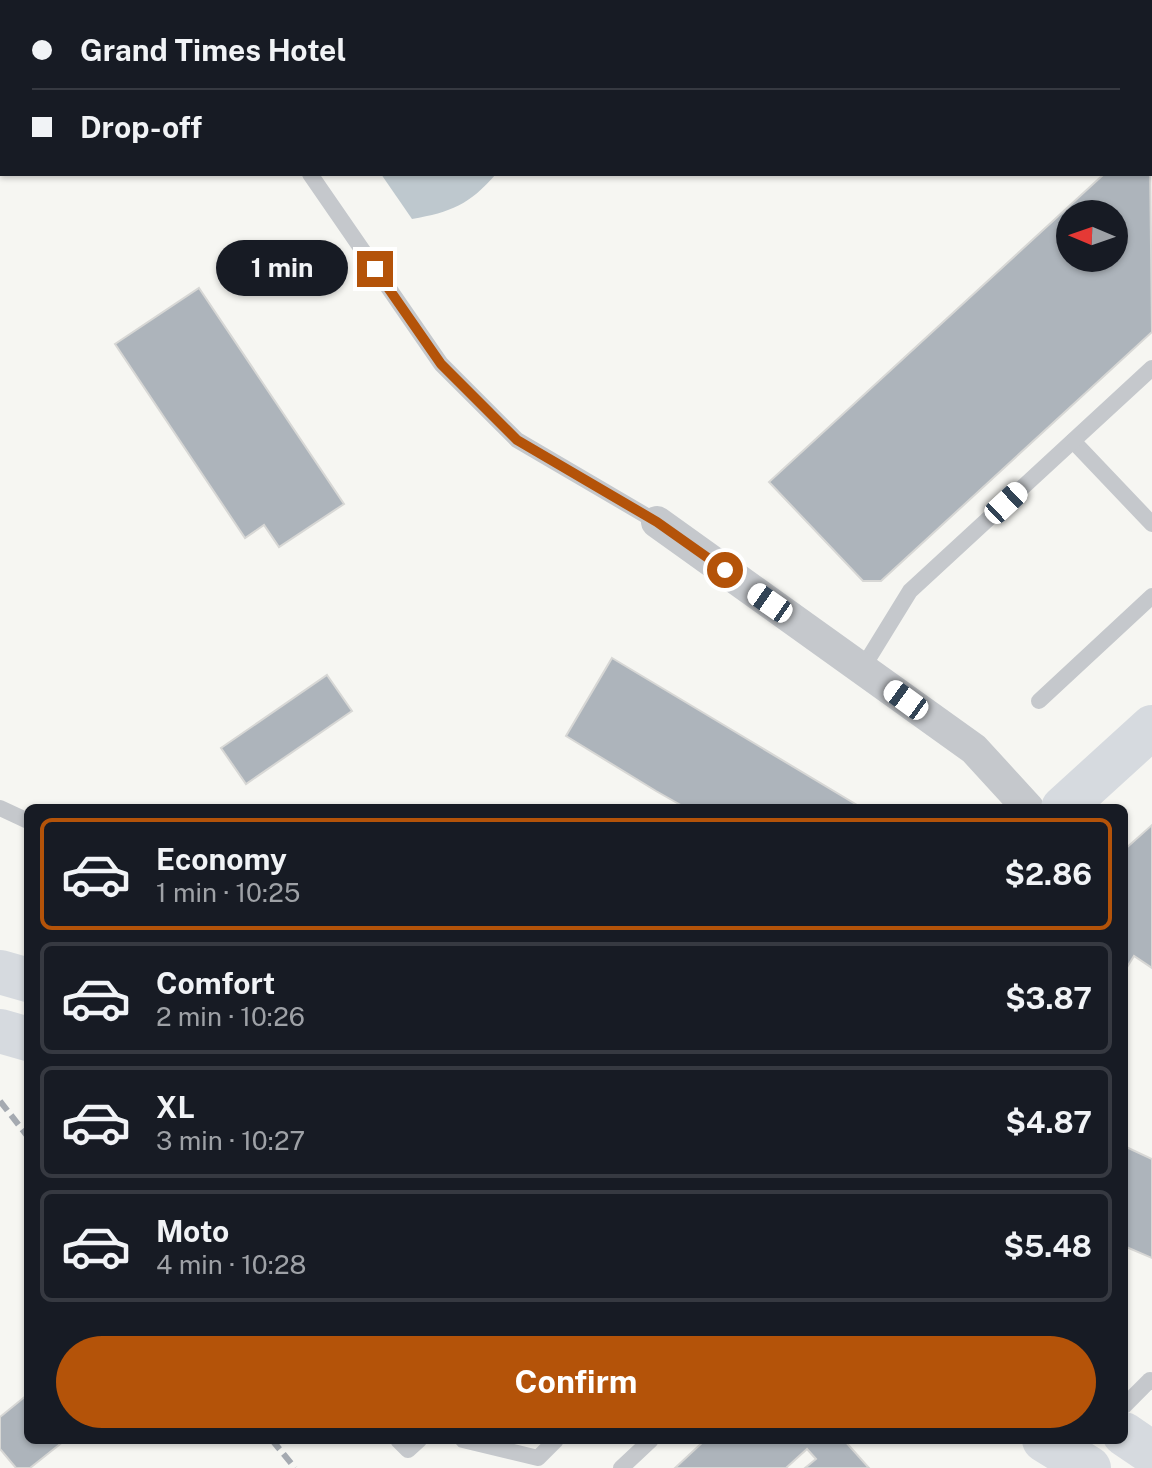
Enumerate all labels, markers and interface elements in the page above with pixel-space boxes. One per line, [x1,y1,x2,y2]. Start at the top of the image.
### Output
text: Grand Times Hotel [80,32,346,68]
text: Drop-off [80,109,202,145]
north arrow [1056,200,1128,272]
map controls [1056,200,1128,272]
callout: 1 min [215,241,347,297]
route end [357,251,393,287]
text: 1 min [251,252,313,283]
car [980,478,1032,528]
route start [707,552,743,588]
car [743,579,797,627]
car [880,676,932,724]
icon: car [60,838,132,910]
text: Economy [156,841,287,877]
text: $2.86 [1005,856,1092,892]
text: 1 min · 10:25 [156,877,300,908]
icon: car [60,962,132,1034]
text: Comfort [156,965,275,1001]
text: $3.87 [1005,980,1092,1016]
text: 2 min · 10:26 [156,1001,305,1032]
icon: car [60,1086,132,1158]
text: XL [156,1089,195,1125]
text: $4.87 [1005,1104,1092,1140]
text: 3 min · 10:27 [156,1125,305,1156]
icon: car [60,1210,132,1282]
text: Moto [156,1213,229,1249]
text: $5.48 [1004,1228,1092,1264]
text: 4 min · 10:28 [156,1249,306,1280]
button: Confirm [56,1336,1096,1428]

